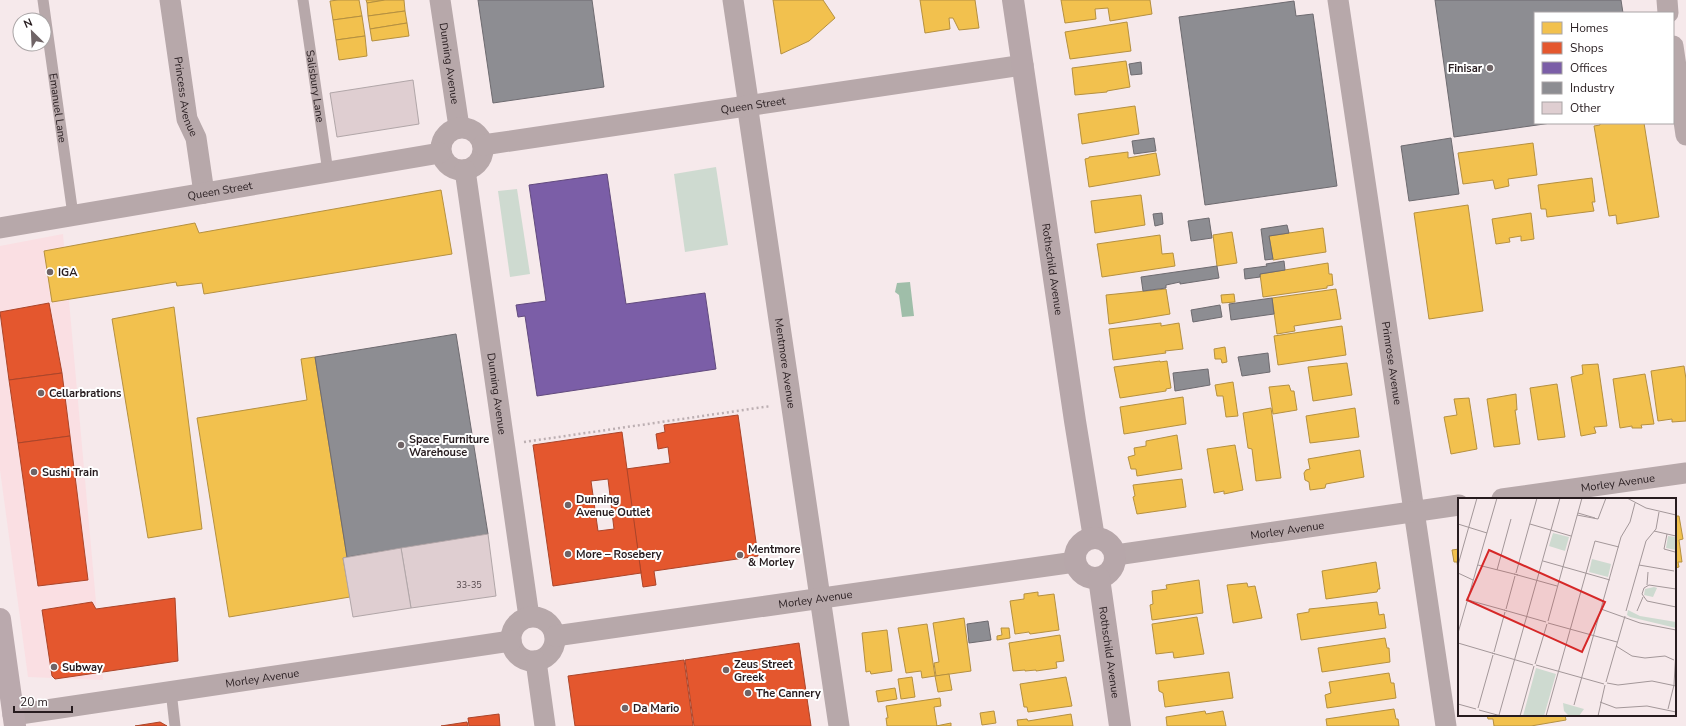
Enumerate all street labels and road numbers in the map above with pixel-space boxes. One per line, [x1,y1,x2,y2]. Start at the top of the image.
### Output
street label: Dunning Avenue [435,22,463,105]
street label: Salisbury Lane [302,49,328,124]
street label: Princess Avenue [170,56,201,139]
street label: Emanuel Lane [45,72,70,144]
street label: Queen Street [720,93,787,118]
street label: Queen Street [186,178,254,204]
street label: Rothschild Avenue [1038,222,1066,316]
street label: Mentmore Avenue [771,317,799,409]
street label: Primrose Avenue [1378,320,1405,406]
street label: Dunning Avenue [483,352,510,436]
street label: Morley Avenue [1580,470,1656,496]
street label: Morley Avenue [1249,518,1325,543]
street label: Morley Avenue [778,587,853,612]
street label: Rothschild Avenue [1095,605,1123,699]
street label: Morley Avenue [224,666,300,691]

